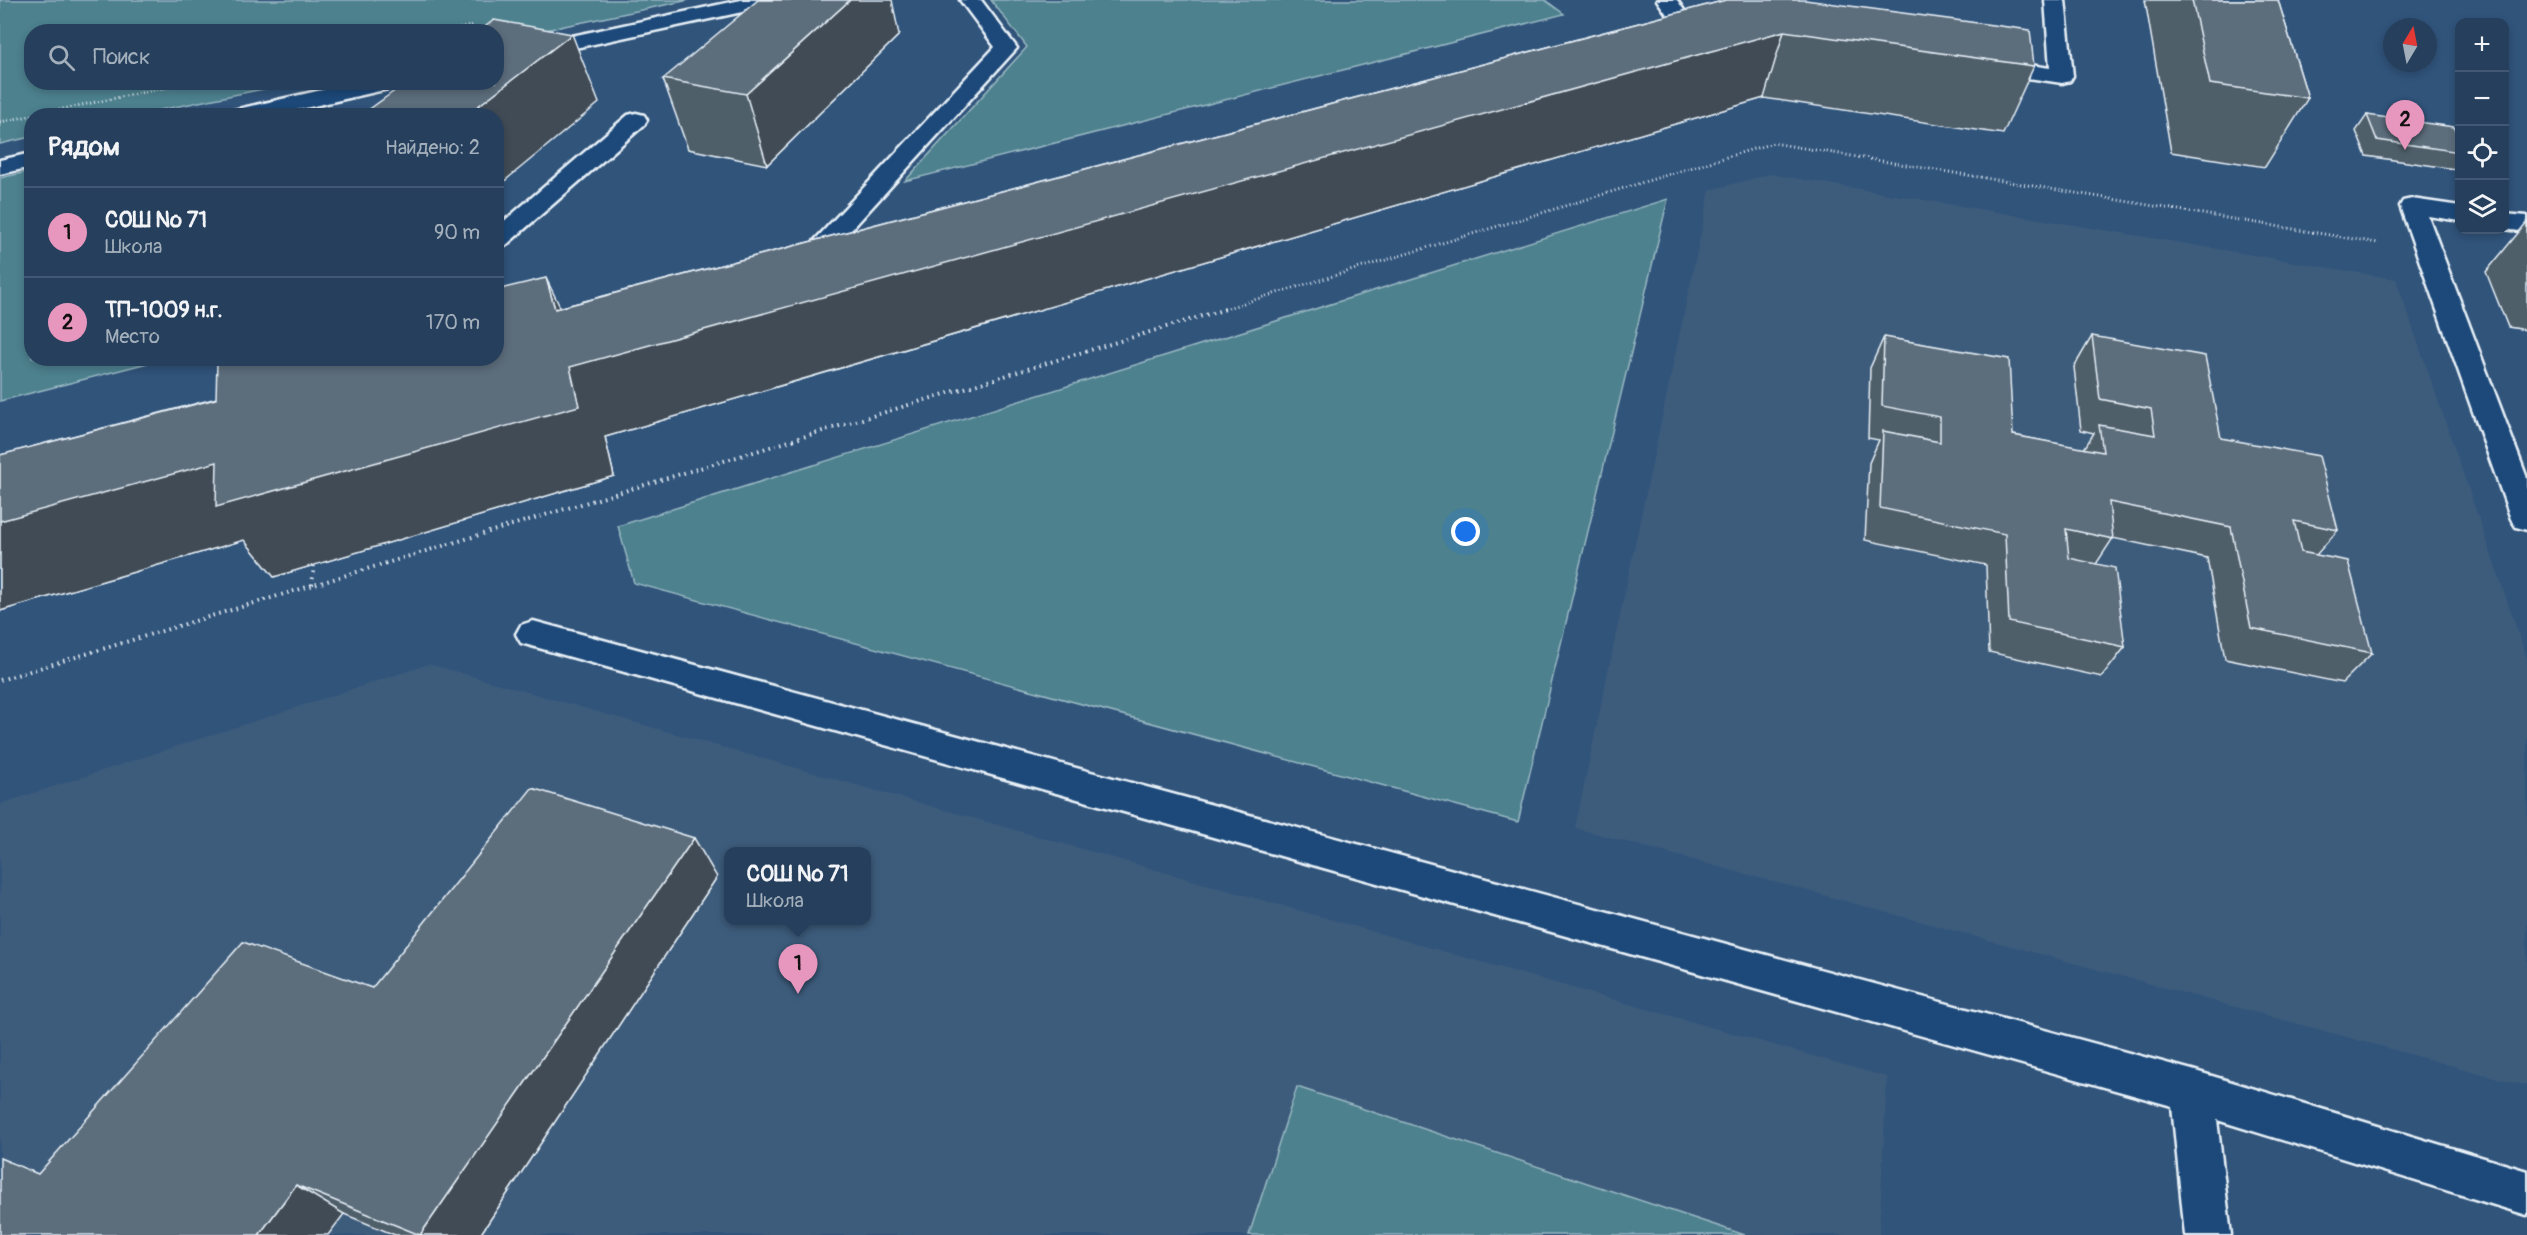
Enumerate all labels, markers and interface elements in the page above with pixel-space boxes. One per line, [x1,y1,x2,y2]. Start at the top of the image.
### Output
north arrow [2383,18,2437,72]
map controls [2455,18,2509,234]
button: + [2455,18,2509,72]
search box [24,24,504,90]
icon: search [45,41,78,74]
text: Поиск [93,43,150,71]
button: − [2455,72,2509,126]
pin: 2 [2386,100,2424,150]
button: locate [2455,126,2509,180]
text: Рядом [48,131,120,163]
text: Найдено: 2 [385,135,480,160]
button: layers [2455,180,2509,234]
text: СОШ № 71 [105,206,207,234]
text: 1 [64,220,71,245]
text: 90 m [434,220,480,245]
text: Школа [105,234,162,259]
text: ТП-1009 н.г. [105,296,223,324]
text: 2 [62,310,73,335]
text: 170 m [426,310,480,335]
text: Место [105,324,160,349]
your location [1451,517,1480,546]
popup [724,847,871,925]
text: СОШ № 71 [746,860,849,888]
text: Школа [746,888,804,913]
pin: 1 [778,944,818,994]

